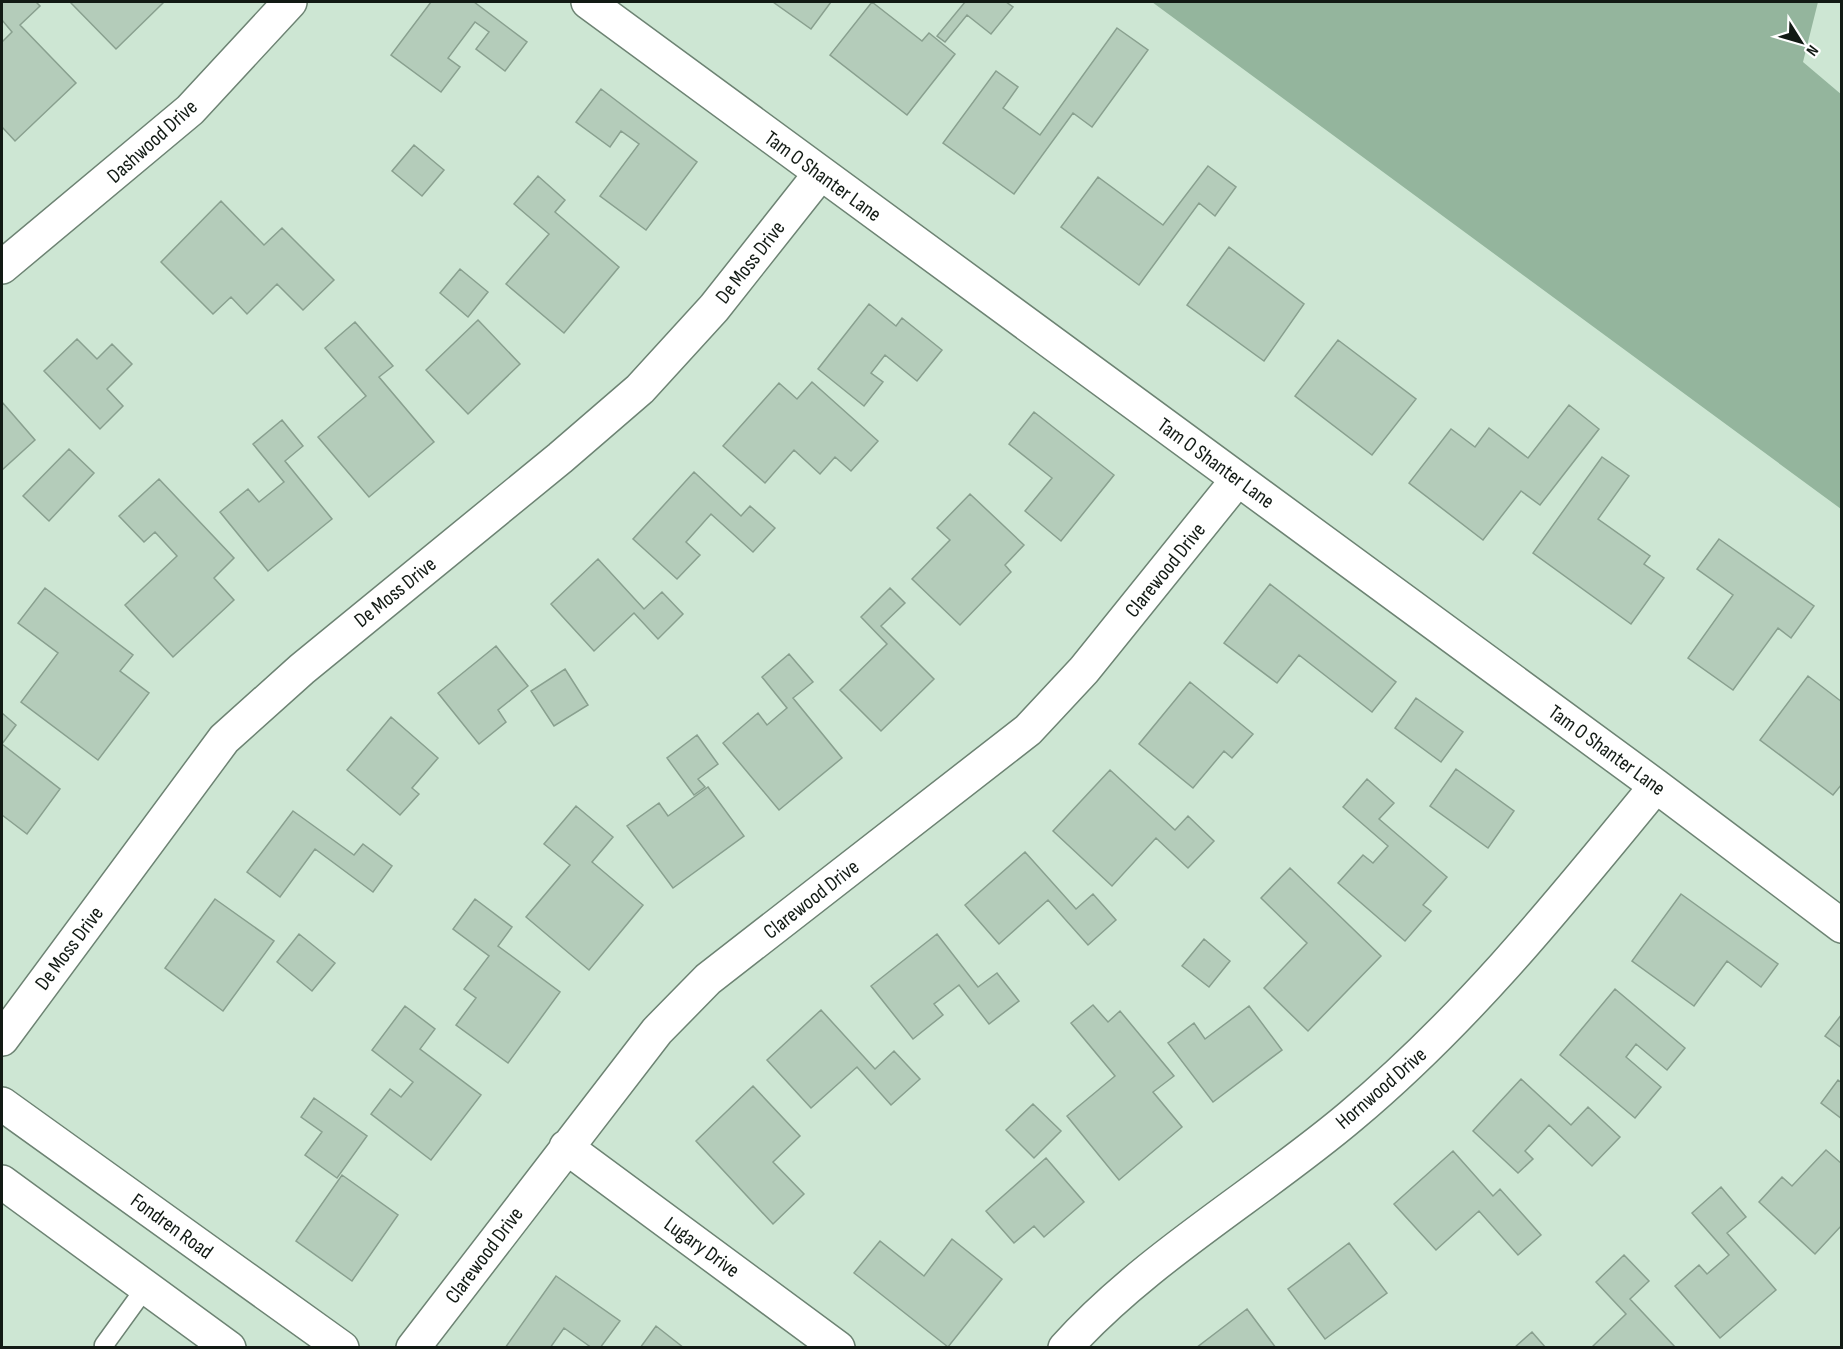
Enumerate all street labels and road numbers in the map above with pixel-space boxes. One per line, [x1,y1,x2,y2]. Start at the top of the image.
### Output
street label: Dashwood Drive [102,94,203,188]
street label: Tam O Shanter Lane [759,126,886,227]
street label: De Moss Drive [710,216,790,309]
street label: Tam O Shanter Lane [1152,413,1279,514]
street label: Clarewood Drive [1120,518,1211,623]
street label: De Moss Drive [349,552,441,633]
street label: Tam O Shanter Lane [1543,700,1670,801]
street label: Clarewood Drive [759,854,864,944]
street label: De Moss Drive [30,902,109,995]
street label: Hornwood Drive [1331,1042,1432,1135]
street label: Fondren Road [126,1188,218,1265]
street label: Clarewood Drive [440,1202,529,1308]
street label: Lugary Drive [659,1212,744,1283]

